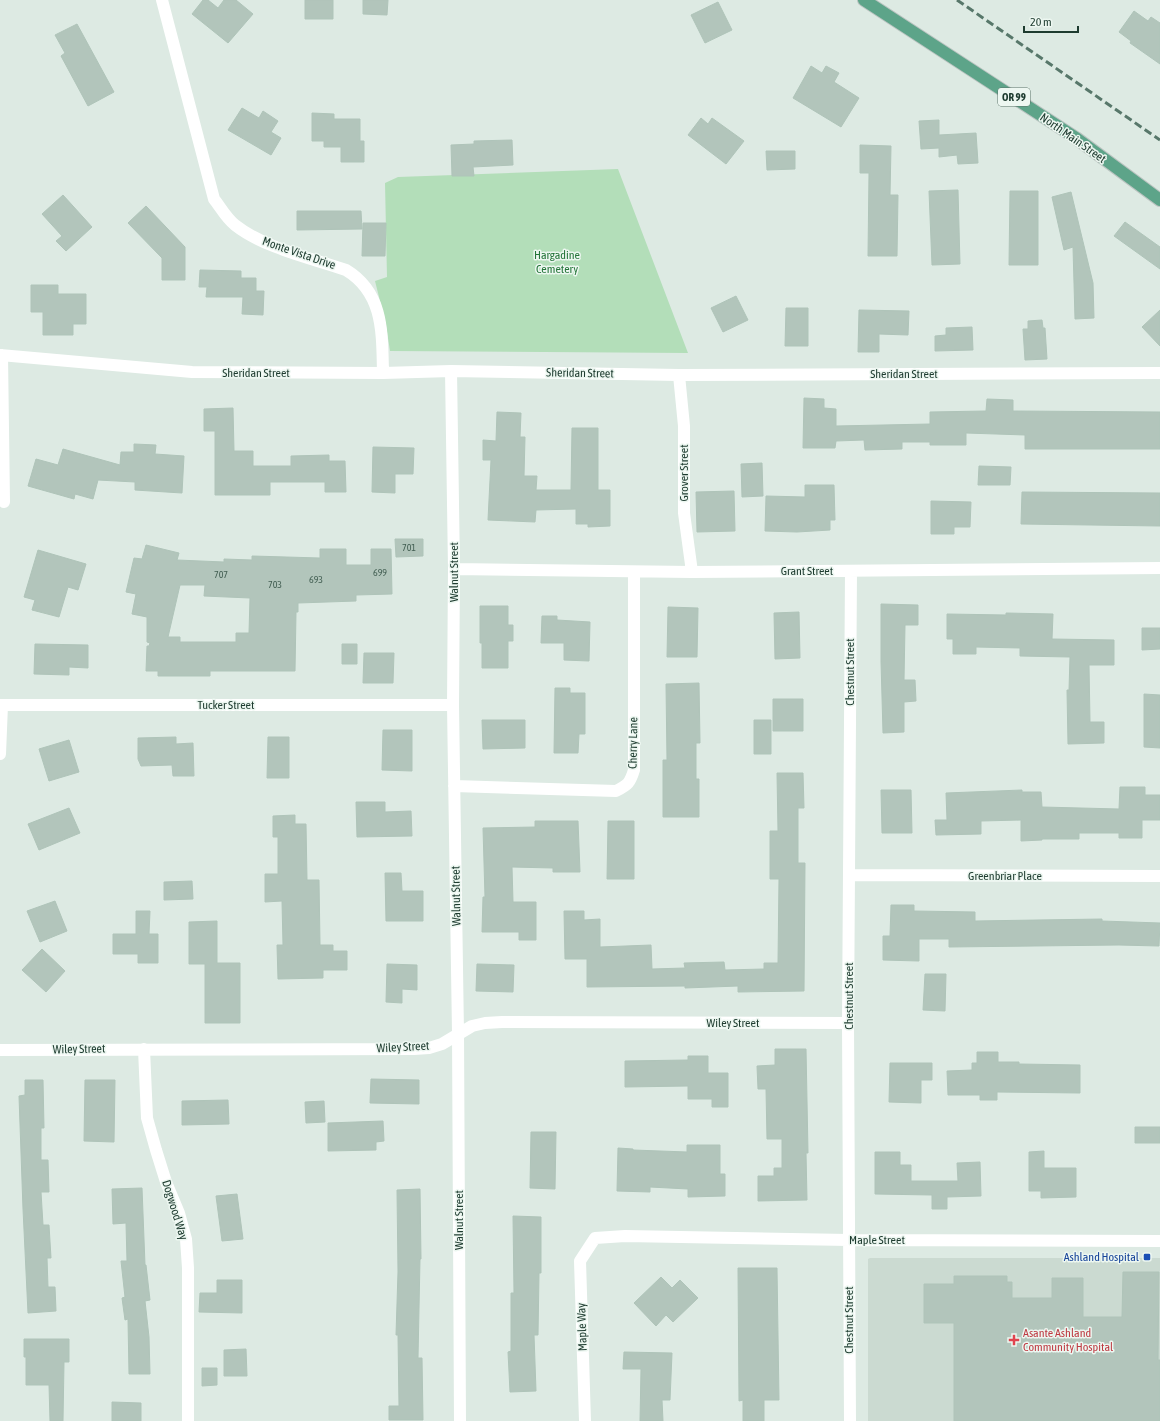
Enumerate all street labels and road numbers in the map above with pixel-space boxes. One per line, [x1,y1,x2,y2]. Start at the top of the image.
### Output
road number: OR 99 [998,88,1030,106]
street label: North Main Street [1037,110,1109,166]
street label: Monte Vista Drive [260,234,338,272]
street label: Sheridan Street [546,365,614,381]
street label: Sheridan Street [222,366,290,380]
street label: Sheridan Street [870,367,938,381]
street label: Grover Street [677,444,691,502]
street label: Walnut Street [447,541,461,602]
street label: Grant Street [781,564,834,578]
street label: Chestnut Street [843,638,857,706]
street label: Tucker Street [198,698,255,712]
street label: Cherry Lane [626,717,640,769]
street label: Walnut Street [448,865,464,926]
street label: Greenbriar Place [968,869,1042,883]
street label: Chestnut Street [842,962,856,1030]
street label: Wiley Street [707,1016,760,1030]
street label: Wiley Street [376,1039,430,1055]
street label: Wiley Street [52,1042,106,1056]
street label: Dogwood Way [159,1178,191,1242]
street label: Walnut Street [452,1189,466,1250]
street label: Maple Street [849,1233,905,1247]
street label: Chestnut Street [842,1286,856,1354]
street label: Maple Way [574,1303,590,1351]

